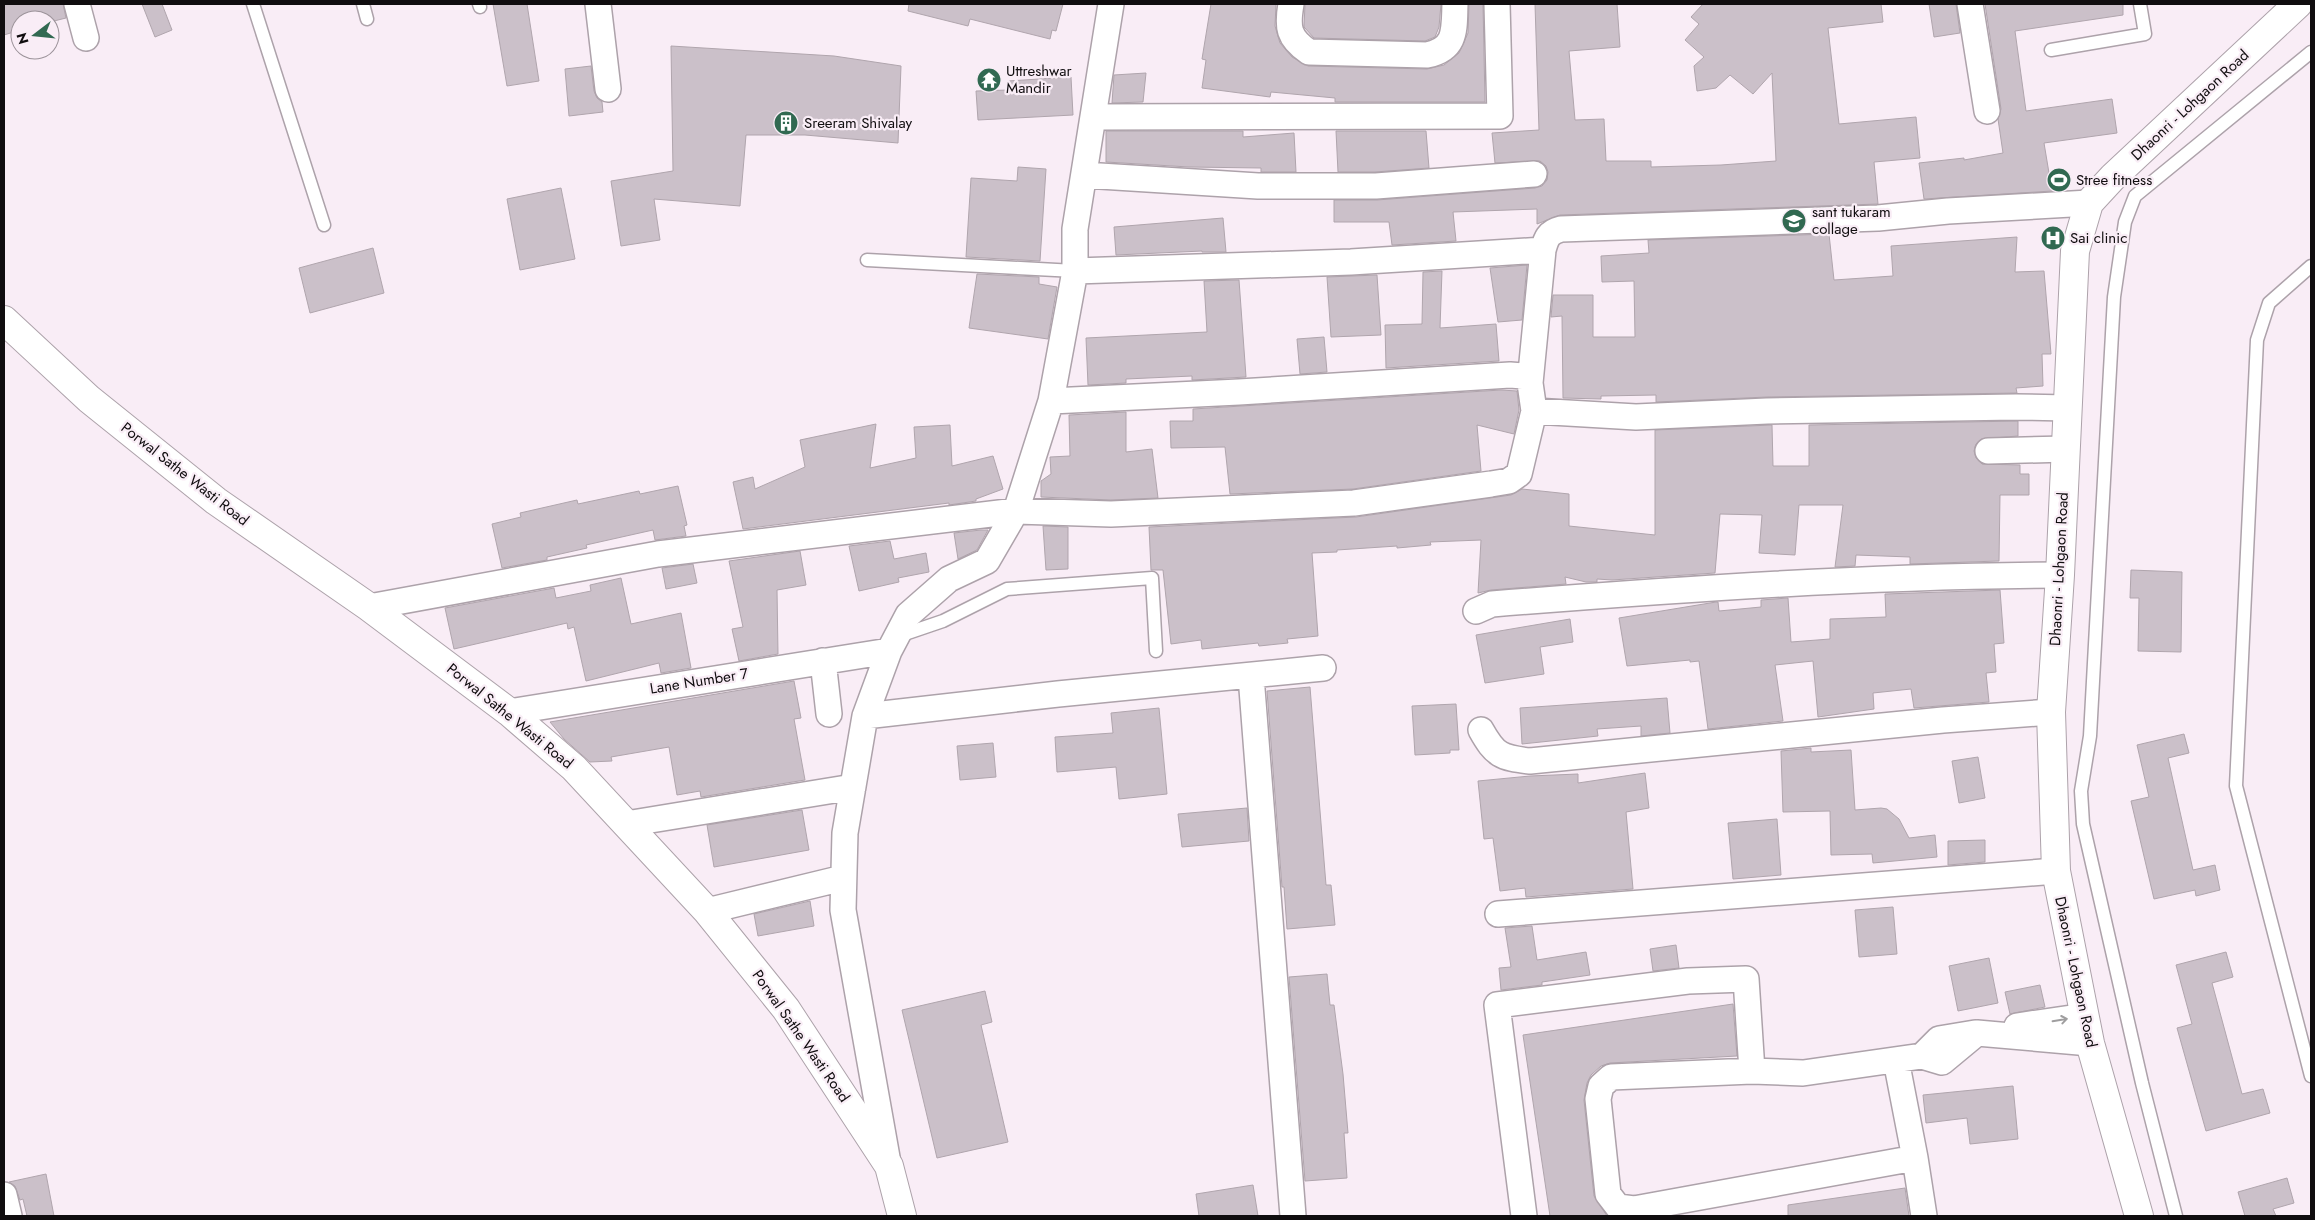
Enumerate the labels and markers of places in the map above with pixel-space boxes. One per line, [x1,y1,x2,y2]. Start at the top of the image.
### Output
place label: Uttreshwar Mandir [1006,60,1072,99]
temple icon: Uttreshwar Mandir [976,67,1002,93]
building icon: Sreeram Shivalay [773,110,799,136]
place label: Sreeram Shivalay [804,112,913,134]
sports icon: Stree fitness [2046,167,2072,193]
place label: Stree fitness [2076,169,2152,191]
place label: sant tukaram collage [1812,201,1891,240]
school or university icon: sant tukaram collage [1781,208,1807,234]
hospital icon: Sai clinic [2040,225,2066,251]
place label: Sai clinic [2070,227,2127,249]

